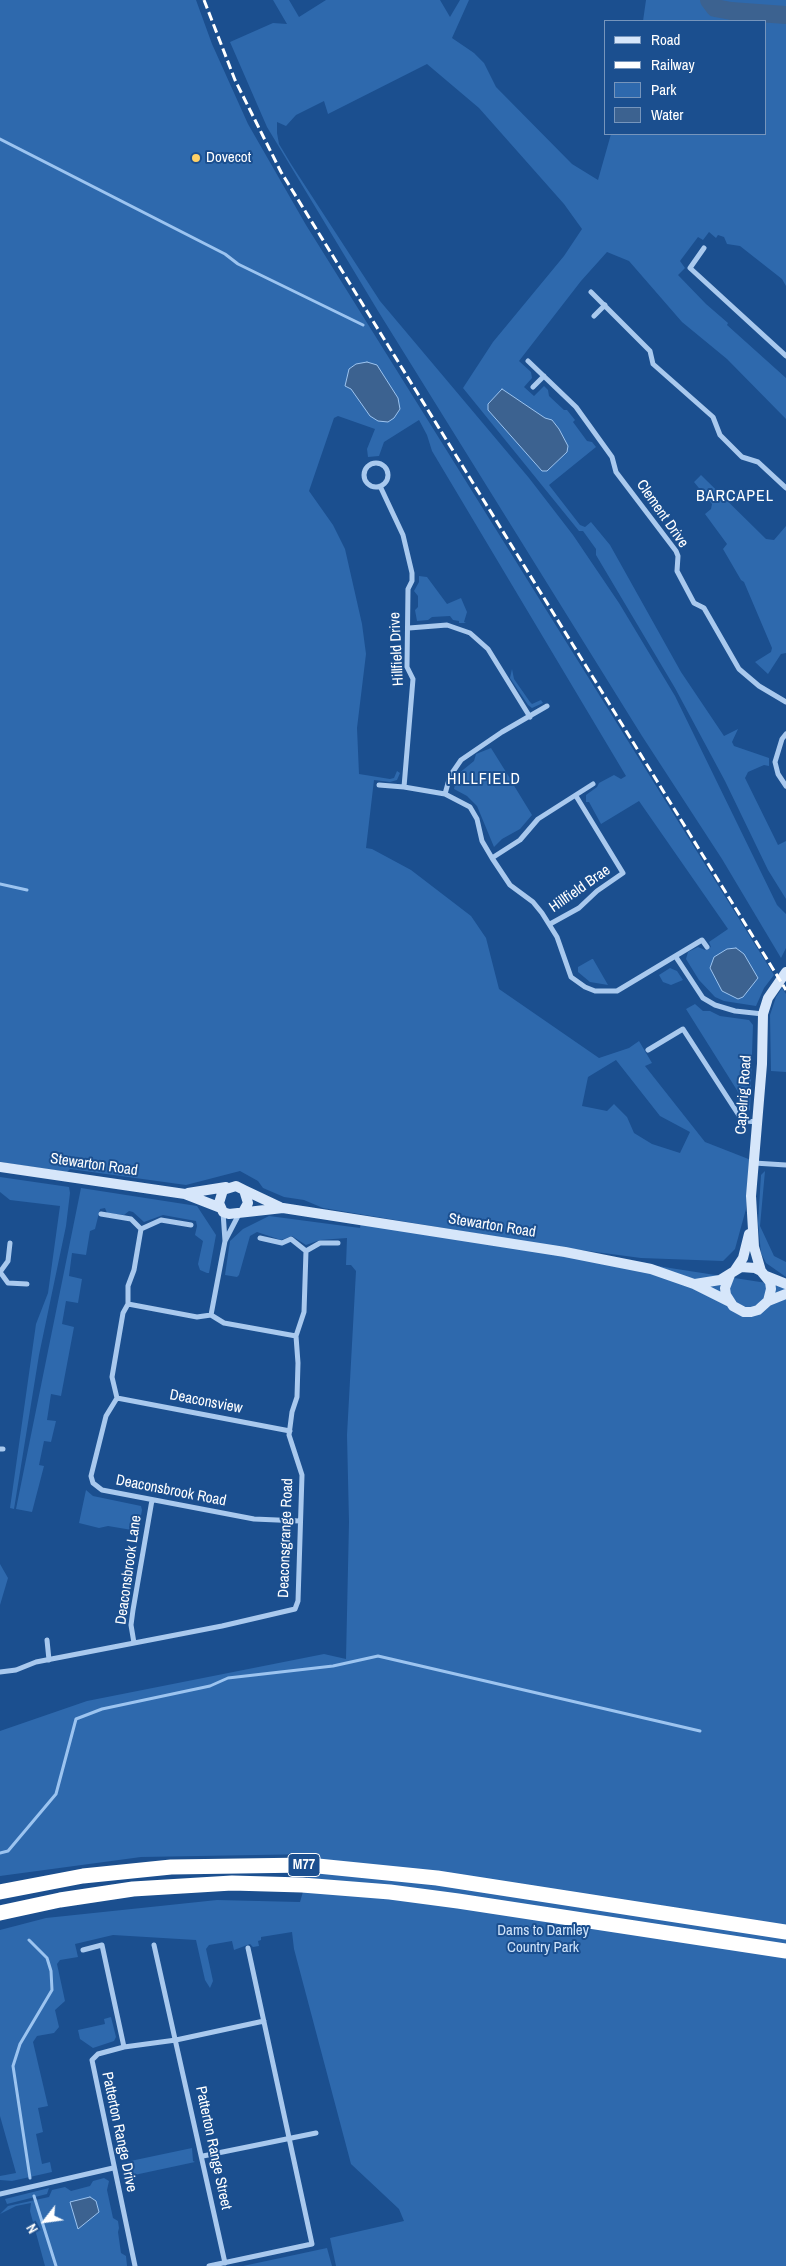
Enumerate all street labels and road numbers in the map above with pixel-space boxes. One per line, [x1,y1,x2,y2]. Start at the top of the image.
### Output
street label: Clement Drive [632,477,692,551]
street label: Hillfield Drive [386,612,408,686]
street label: Hillfield Brae [546,861,614,917]
street label: Capelrig Road [732,1055,756,1135]
street label: Stewarton Road [49,1150,139,1180]
street label: Stewarton Road [447,1210,537,1242]
street label: Deaconsview [168,1386,244,1418]
street label: Deaconsbrook Road [114,1471,228,1511]
street label: Deaconsgrange Road [275,1478,297,1598]
street label: Deaconsbrook Lane [112,1514,146,1626]
road number: M77 [288,1854,320,1876]
street label: Patterton Range Drive [97,2070,141,2194]
street label: Patterton Range Street [191,2085,235,2211]

